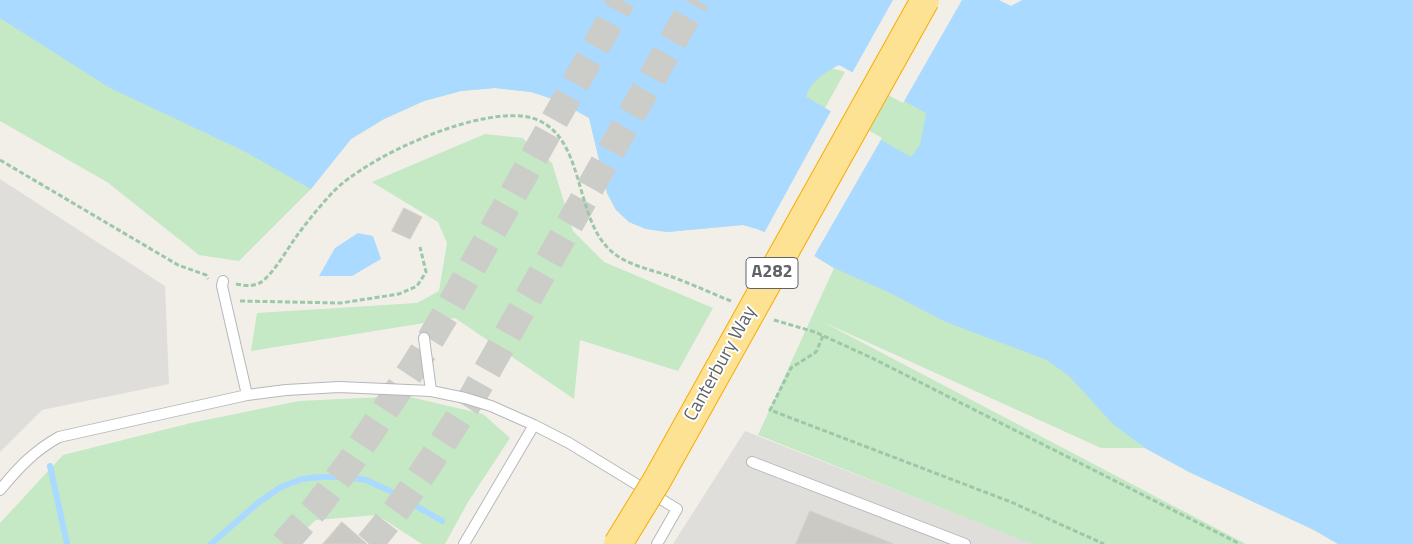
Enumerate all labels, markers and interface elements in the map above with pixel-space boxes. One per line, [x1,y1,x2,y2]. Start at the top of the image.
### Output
road number: A282 [746,258,798,288]
street label: Canterbury Way [680,302,762,426]

